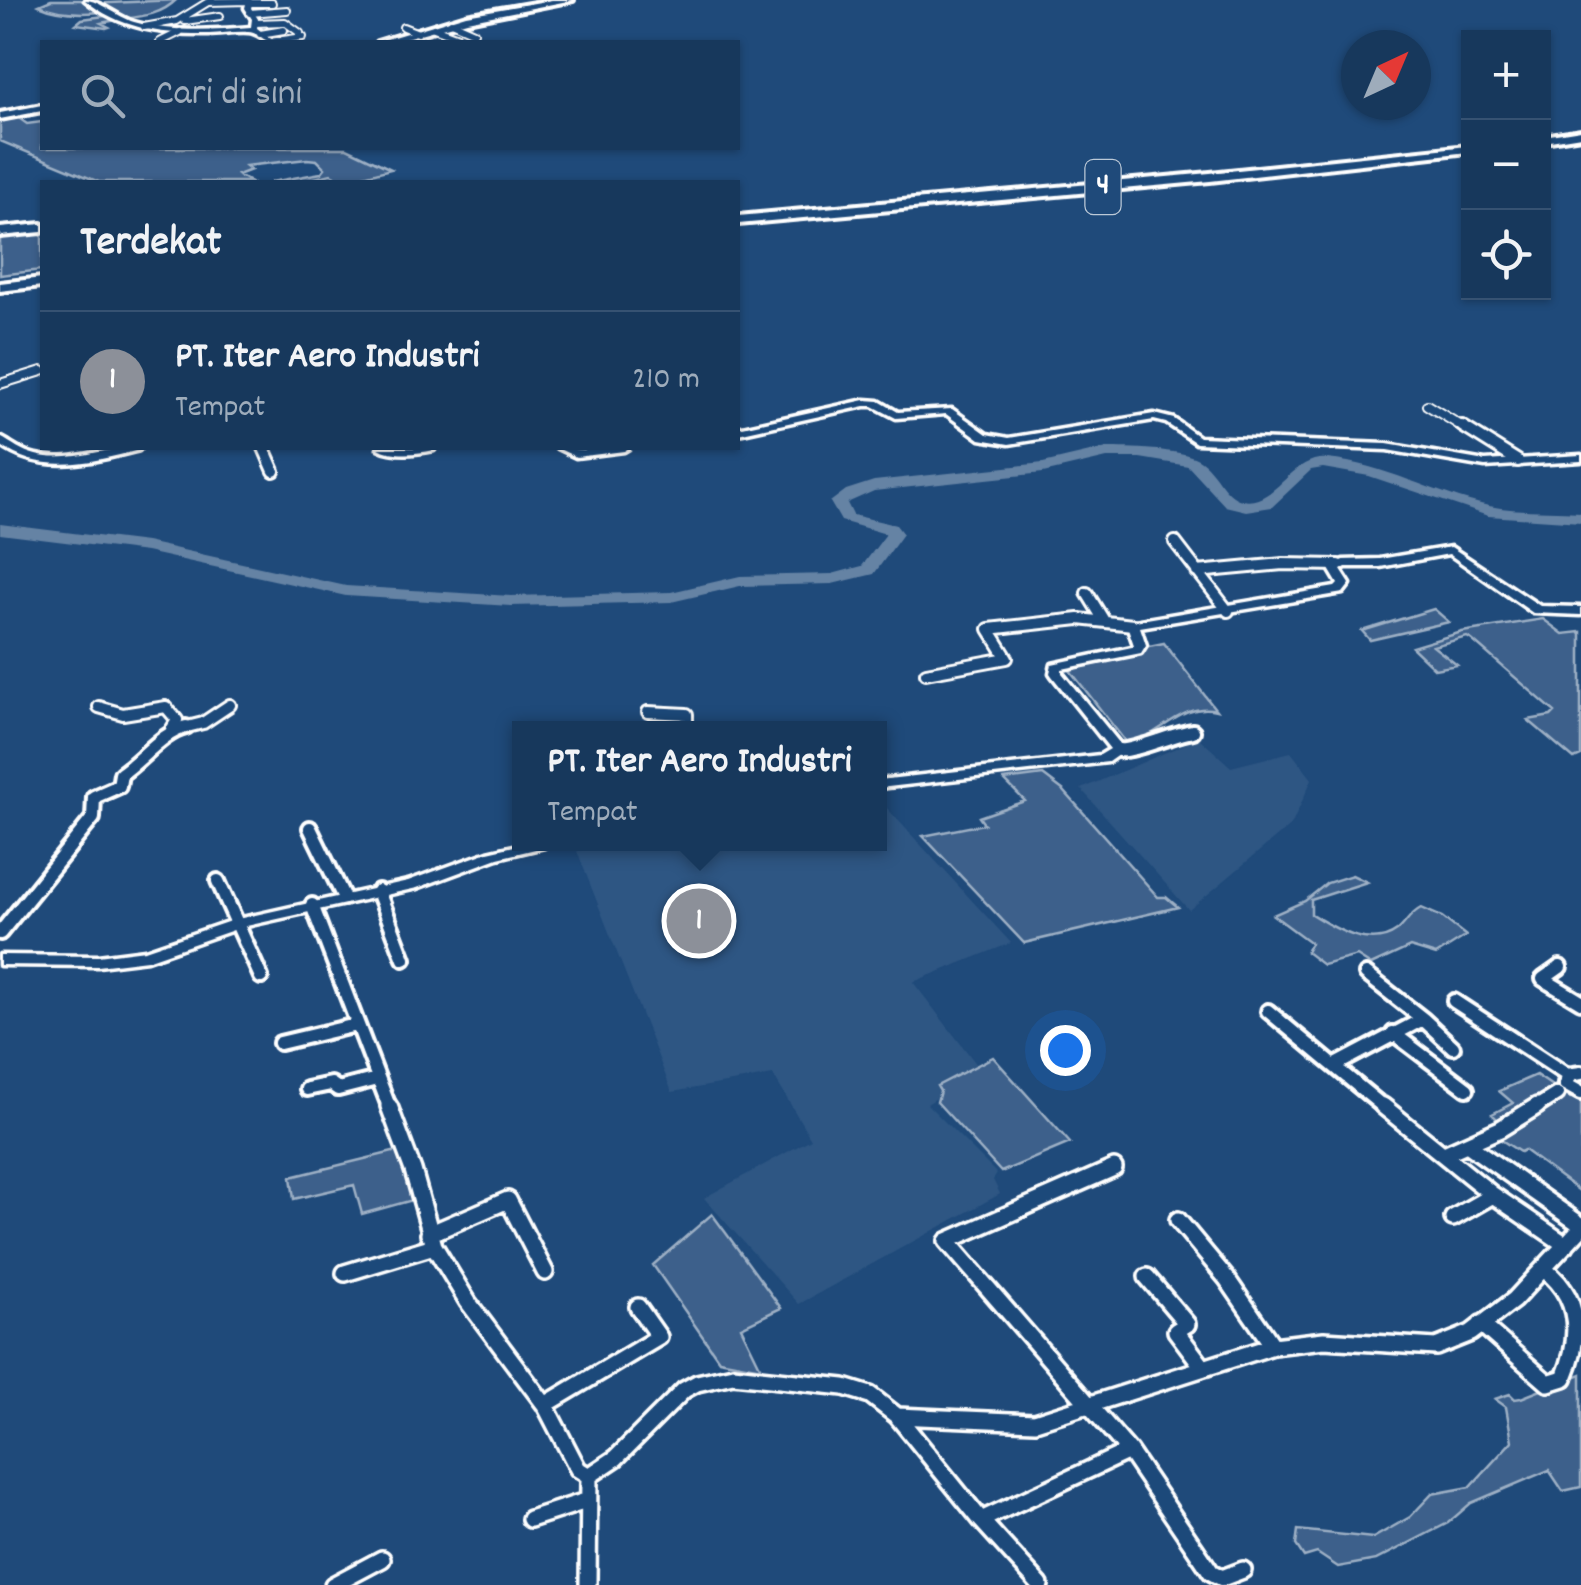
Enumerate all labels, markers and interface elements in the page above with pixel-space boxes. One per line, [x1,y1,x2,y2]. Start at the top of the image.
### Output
north arrow [1341,30,1431,120]
map controls [1461,30,1551,300]
button: + [1461,30,1551,120]
search box [40,40,740,150]
icon: search [75,68,130,123]
text: Cari di sini [155,68,302,123]
button: − [1461,120,1551,210]
road number: 4 [1086,160,1120,214]
button: locate [1461,210,1551,300]
text: Terdekat [80,215,221,275]
text: PT. Iter Aero Industri [175,331,480,386]
text: 1 [109,358,116,404]
text: 210 m [632,358,700,404]
text: Tempat [175,386,265,432]
popup [512,721,887,851]
text: PT. Iter Aero Industri [547,736,852,791]
text: Tempat [547,791,638,837]
pin: 1 [666,884,732,958]
your location [1040,1025,1091,1076]

